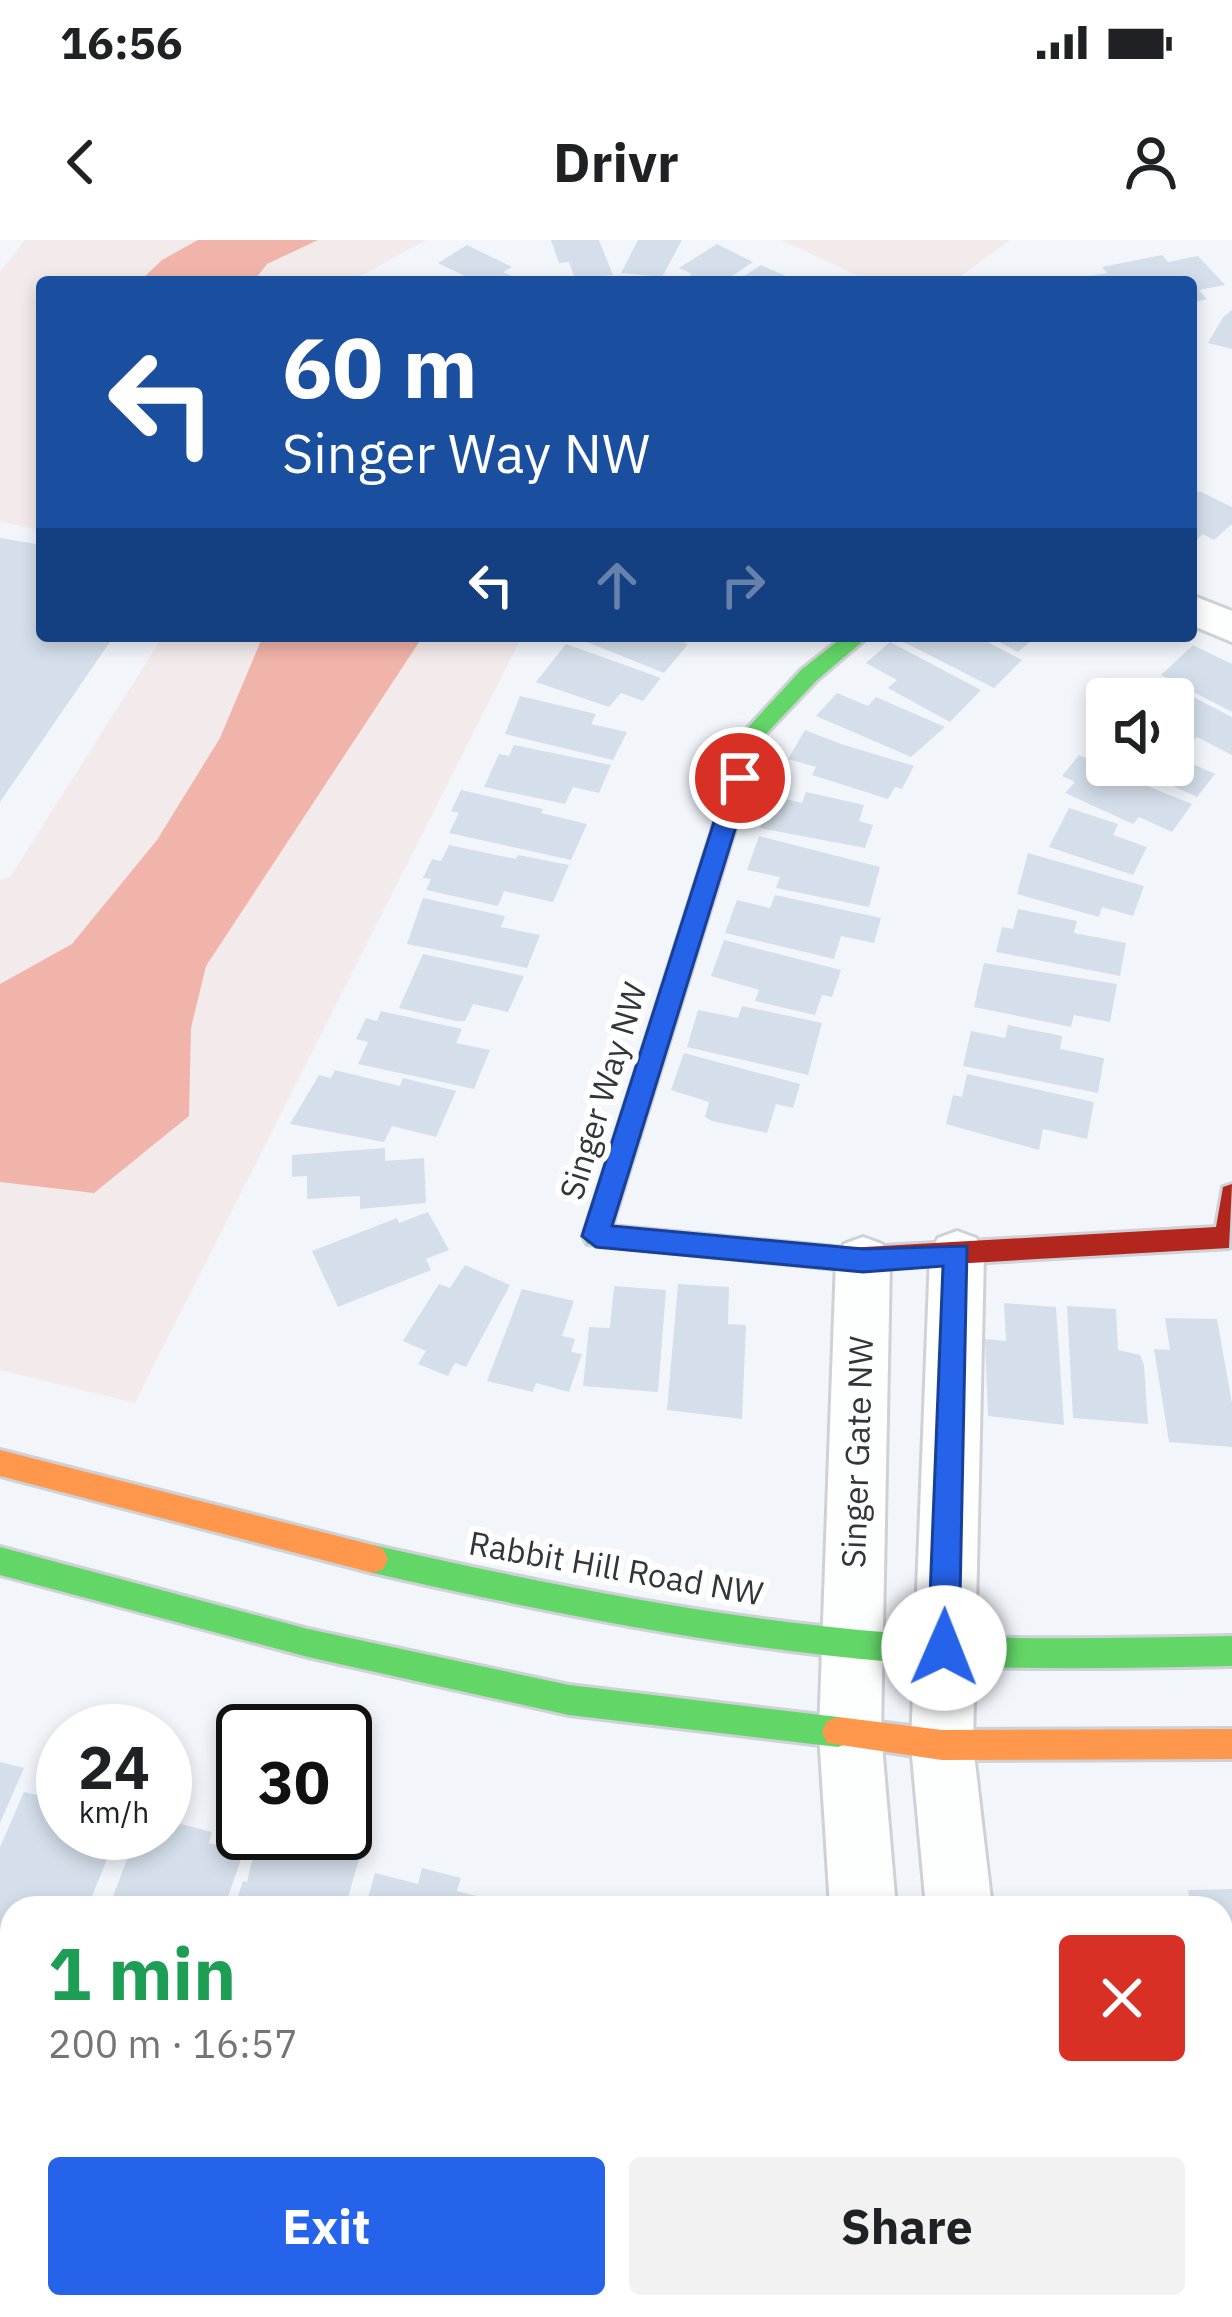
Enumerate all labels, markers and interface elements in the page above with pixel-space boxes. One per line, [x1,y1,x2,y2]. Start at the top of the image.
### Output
text: 16:56 [60,13,183,71]
text: Drivr [553,127,679,197]
icon: back [48,129,114,195]
icon: person [1118,129,1184,195]
text: 60 m [282,312,478,421]
icon: left [84,324,240,480]
text: Singer Way NW [282,418,650,488]
icon: left [458,552,524,618]
icon: ahead [584,552,650,618]
icon: right [710,552,776,618]
map controls [1086,678,1194,786]
button: sound [1086,678,1194,786]
pin [689,727,791,829]
icon: arrive [707,745,773,811]
street label: Singer Way NW [549,977,656,1205]
street label: Singer Gate NW [831,1335,882,1569]
street label: Rabbit Hill Road NW [466,1520,766,1615]
position arrow [881,1585,1007,1711]
speed limit sign: 30 [216,1704,372,1860]
text: 24 [78,1727,150,1806]
text: km/h [79,1792,149,1831]
text: 1 min [48,1926,236,2020]
button: close [1059,1935,1185,2061]
text: 200 m · 16:57 [48,2018,298,2069]
button: Exit [48,2157,605,2295]
button: Share [629,2157,1185,2295]

